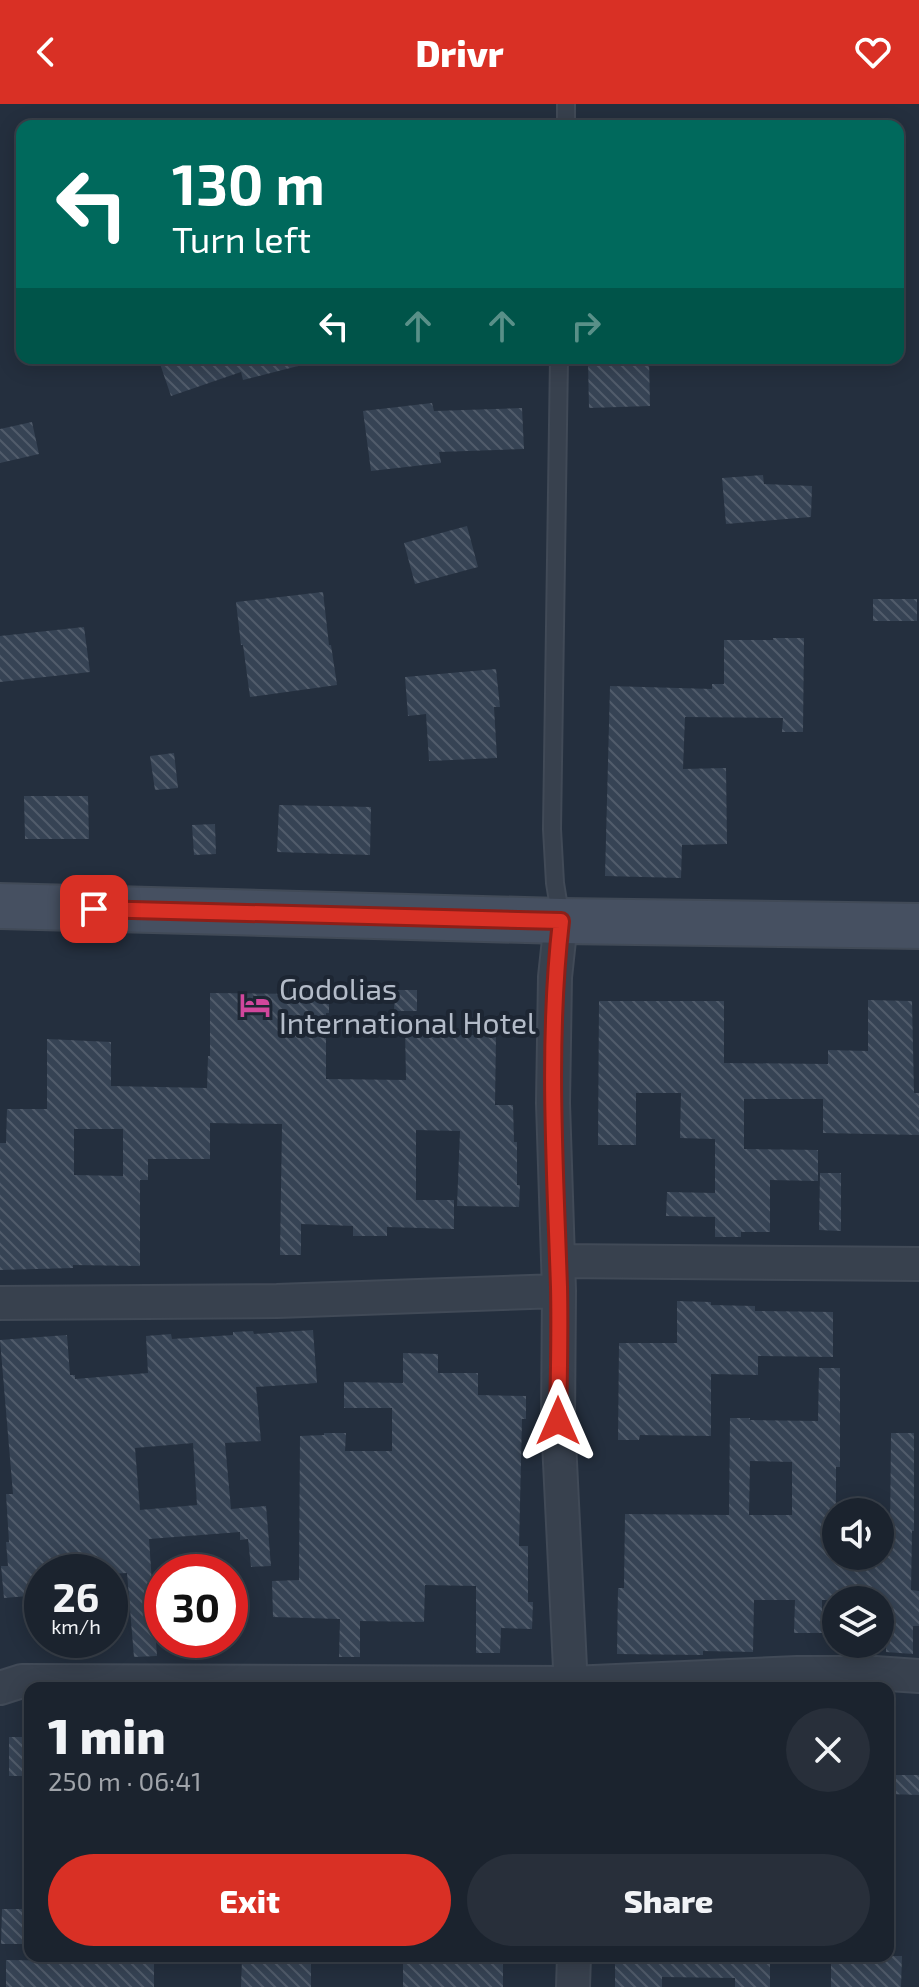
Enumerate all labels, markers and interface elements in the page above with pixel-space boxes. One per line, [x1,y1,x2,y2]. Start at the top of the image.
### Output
icon: back [24,30,68,74]
icon: heart [851,30,895,74]
text: Drivr [415,31,504,74]
text: 130 m [172,149,325,216]
icon: left [40,152,144,256]
text: Turn left [172,217,311,260]
icon: left [312,304,356,348]
icon: ahead [396,304,440,348]
icon: ahead [480,304,524,348]
icon: right [564,304,608,348]
pin [60,875,128,943]
icon: arrive [72,887,116,931]
place label: Godolias International Hotel [279,970,536,1040]
hotel icon: Godolias International Hotel [238,988,272,1022]
position arrow [516,1379,600,1463]
map controls [822,1498,894,1658]
button: sound [822,1498,894,1570]
speed limit sign: 30 [144,1554,248,1658]
text: 26 [53,1572,99,1620]
button: layers [822,1586,894,1658]
text: km/h [51,1614,101,1638]
text: 1 min [48,1706,166,1764]
button: close [786,1708,870,1792]
text: 250 m · 06:41 [48,1765,202,1796]
button: Exit [48,1854,451,1946]
button: Share [467,1854,870,1946]

